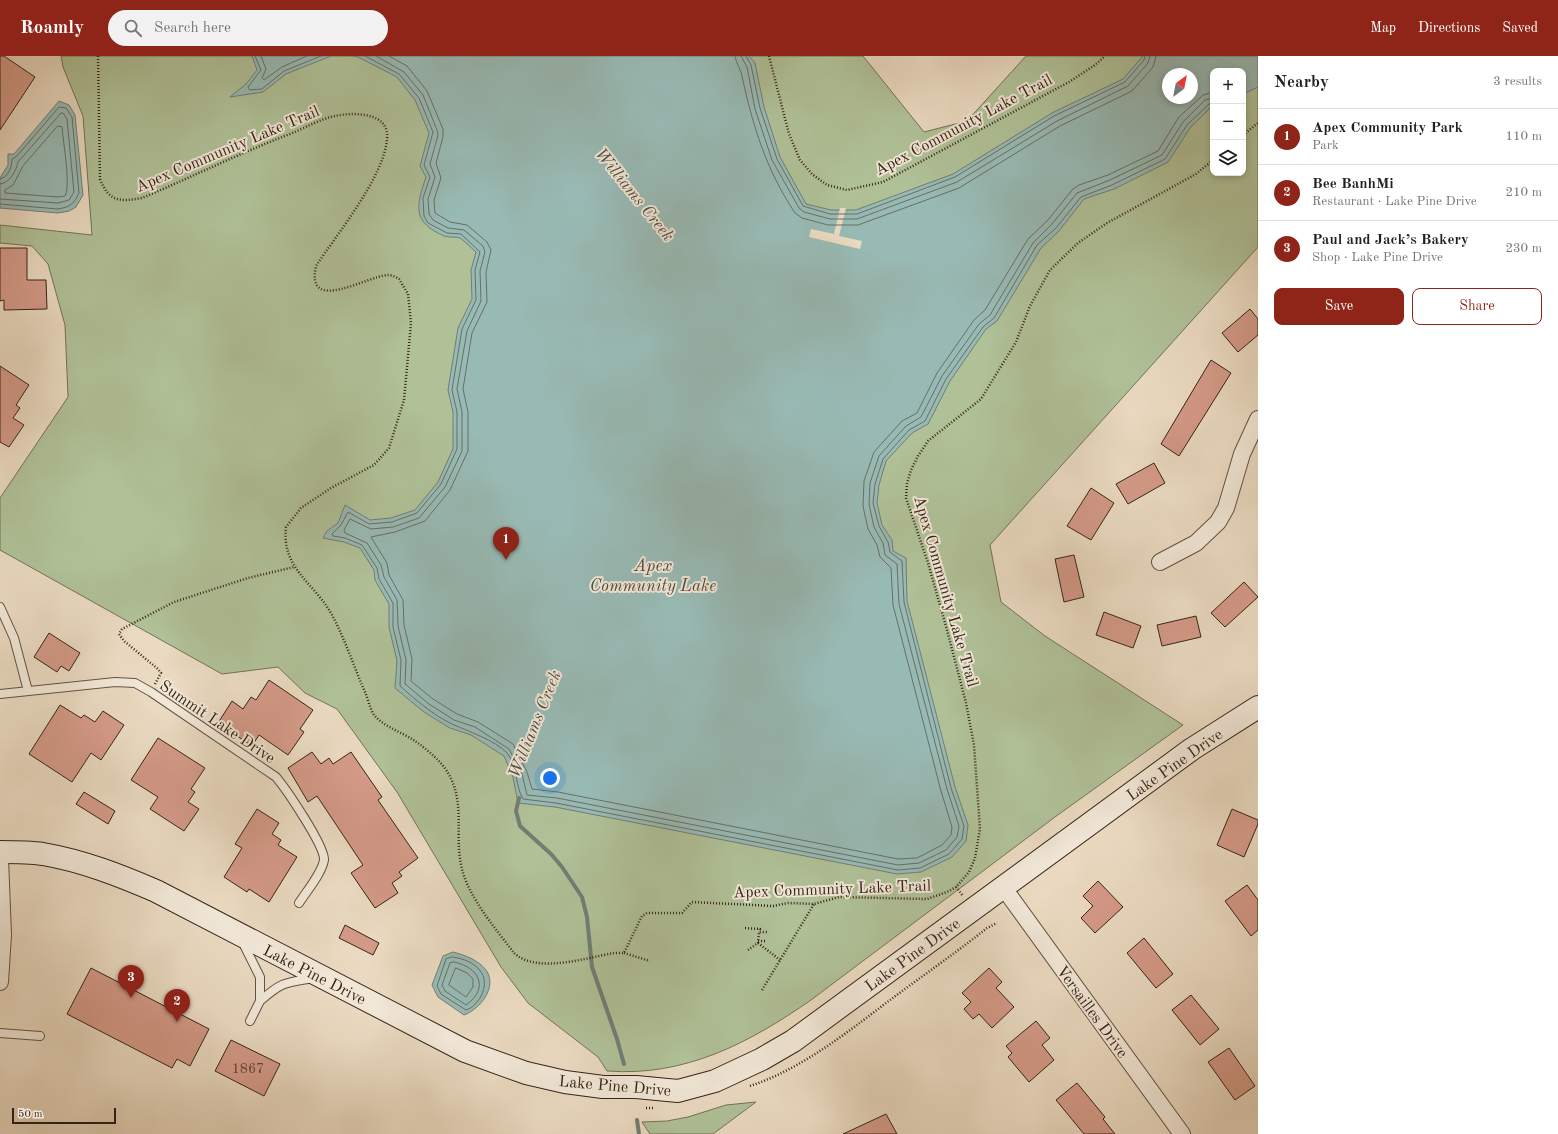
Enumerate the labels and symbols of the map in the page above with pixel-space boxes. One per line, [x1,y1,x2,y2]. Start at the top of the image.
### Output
north arrow [1162,68,1198,104]
street label: Apex Community Lake Trail [873,72,1055,179]
street label: Apex Community Lake Trail [133,104,322,196]
water label: Williams Creek [591,145,677,245]
street label: Apex Community Lake Trail [910,494,980,689]
pin: 1 [493,527,519,560]
water label: Apex Community Lake [590,558,716,595]
water label: Williams Creek [506,668,565,781]
street label: Summit Lake Drive [156,678,278,767]
street label: Lake Pine Drive [1124,727,1226,805]
your location [540,768,560,788]
street label: Apex Community Lake Trail [733,879,931,901]
street label: Lake Pine Drive [863,916,964,995]
street label: Lake Pine Drive [260,943,368,1009]
street label: Versailles Drive [1053,963,1130,1061]
pin: 3 [118,965,144,998]
pin: 2 [164,989,190,1022]
house number: 1867 [232,1062,264,1076]
street label: Lake Pine Drive [558,1074,672,1100]
scale bar [12,1106,116,1125]

